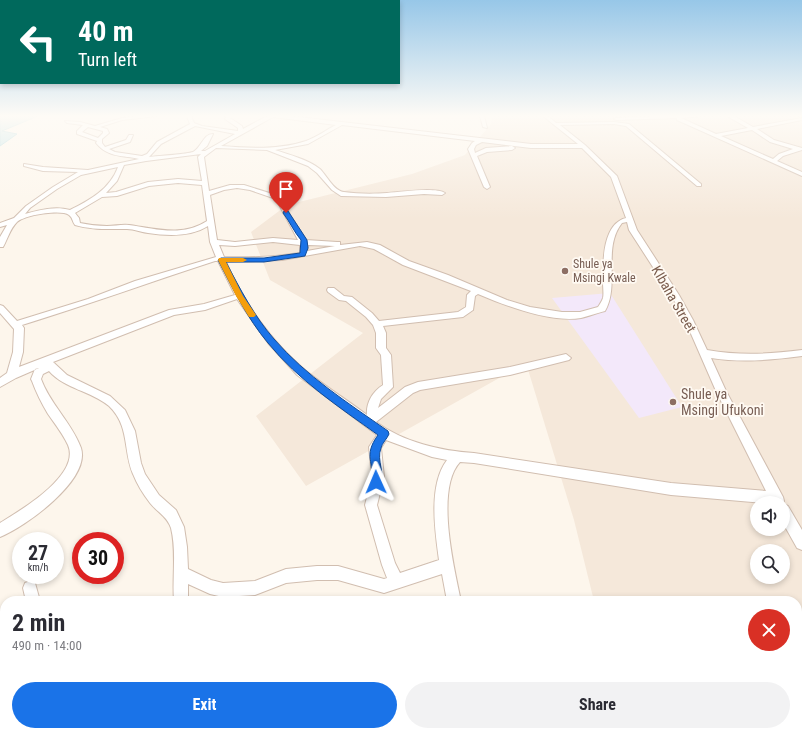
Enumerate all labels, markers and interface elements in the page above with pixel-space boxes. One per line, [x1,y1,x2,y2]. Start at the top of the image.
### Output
text: 40 m [78,15,134,48]
icon: left [12,16,64,68]
text: Turn left [78,49,137,70]
pin [269,172,303,213]
icon: arrive [275,178,297,200]
place label: Shule ya Msingi Kwale [573,257,636,285]
street label: KIbaha Street [649,263,699,335]
marker: Shule ya Msingi Kwale [560,266,570,276]
place label: Shule ya Msingi Ufukoni [681,386,764,418]
marker: Shule ya Msingi Ufukoni [668,397,678,407]
position arrow [355,461,397,503]
map controls [750,496,790,584]
button: sound [750,496,790,536]
speed limit sign: 30 [72,532,124,584]
text: 27 [28,541,48,565]
button: search [750,544,790,584]
text: km/h [28,562,48,573]
text: 2 min [12,609,65,637]
button: close [748,609,790,651]
text: 490 m · 14:00 [12,638,82,653]
button: Exit [12,682,397,728]
button: Share [405,682,790,728]

